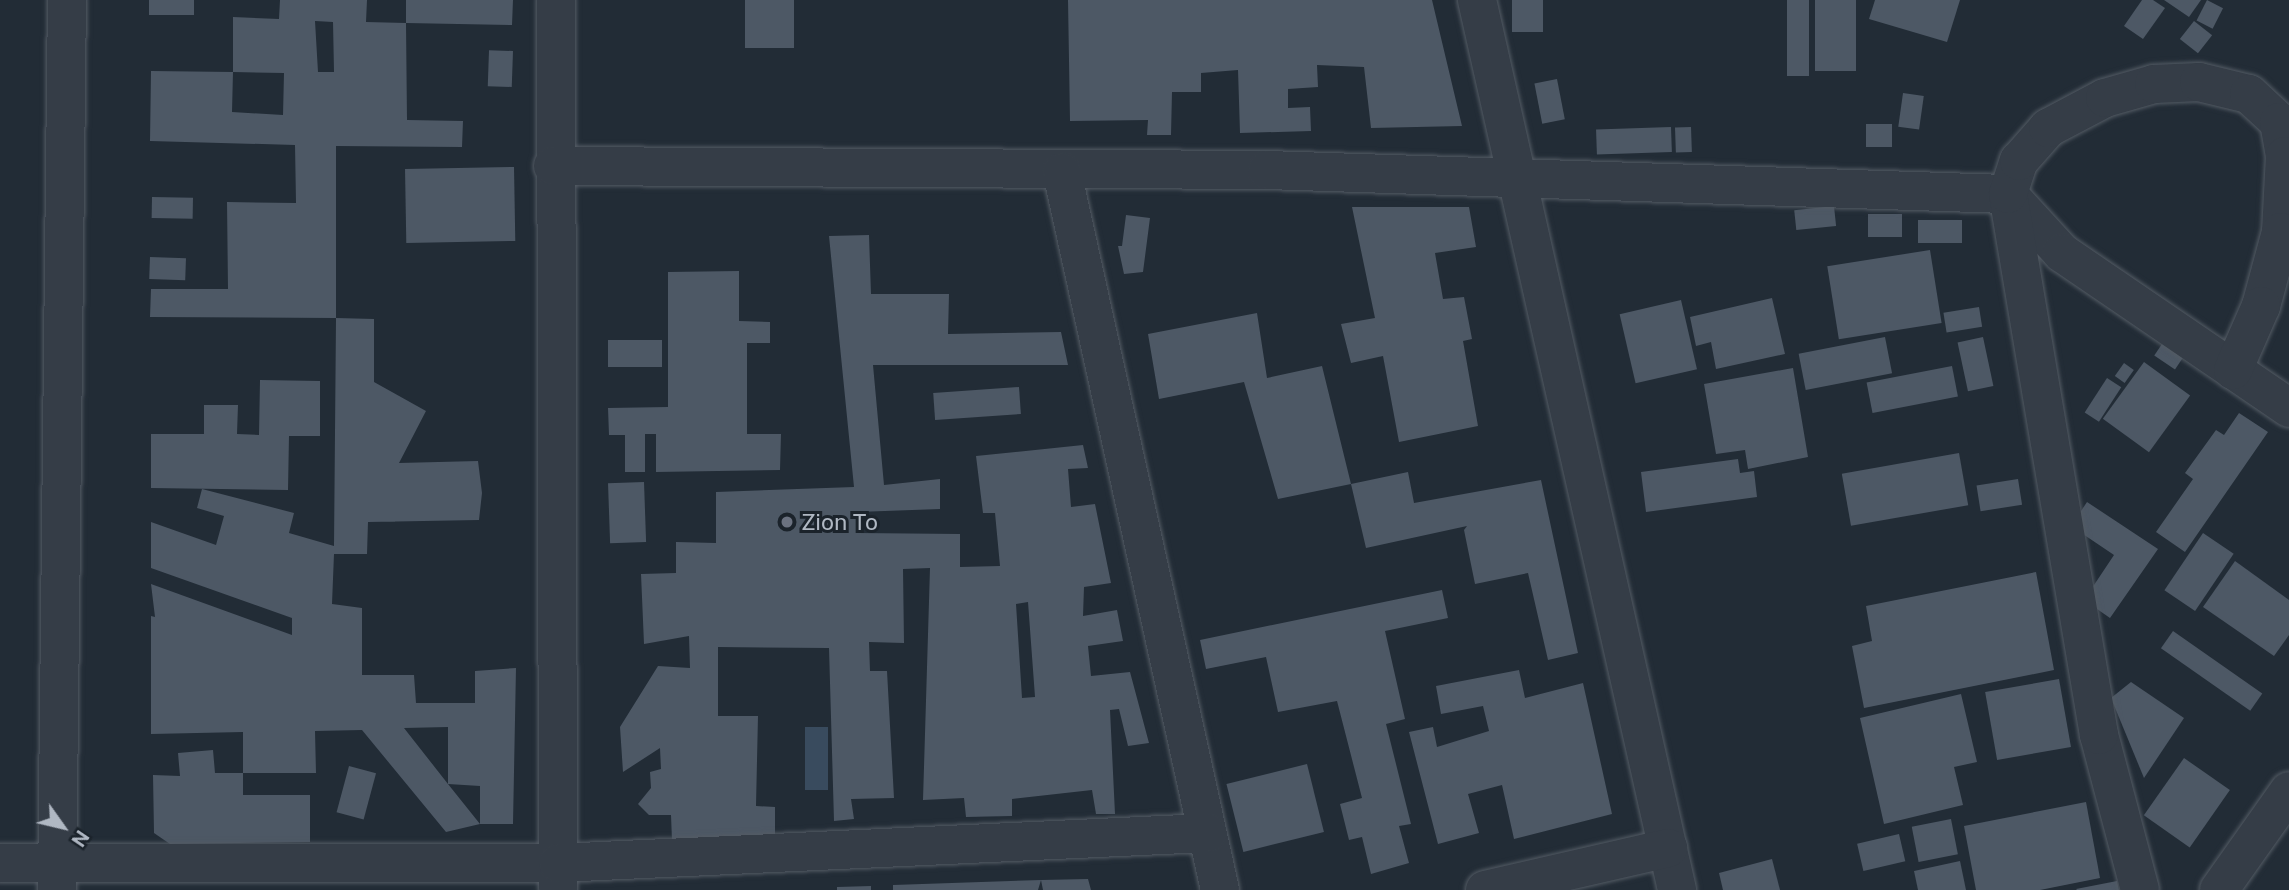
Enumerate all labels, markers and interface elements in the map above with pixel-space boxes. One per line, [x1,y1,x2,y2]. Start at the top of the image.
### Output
place label: Zion To [801,508,878,536]
marker: Zion To [779,514,795,530]
north arrow [28,792,98,862]
text: N [67,826,94,851]

